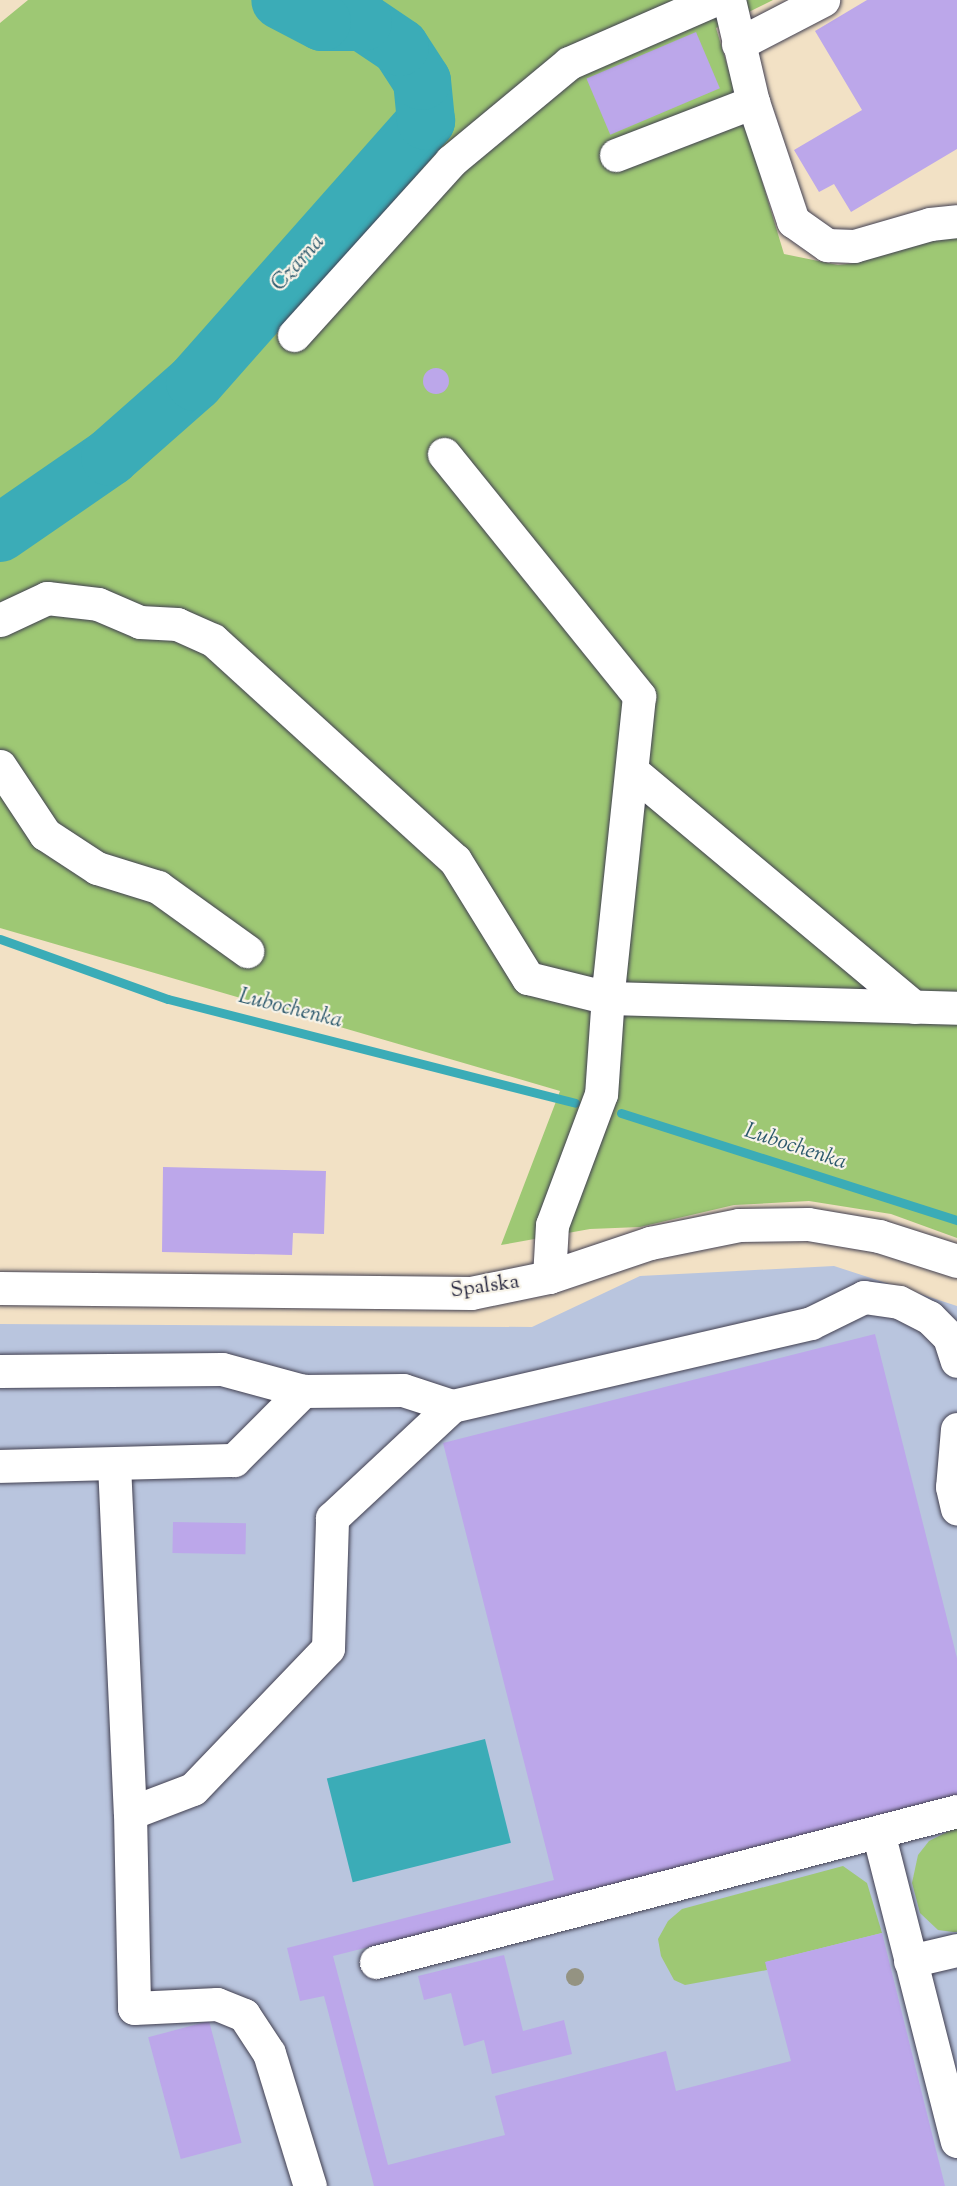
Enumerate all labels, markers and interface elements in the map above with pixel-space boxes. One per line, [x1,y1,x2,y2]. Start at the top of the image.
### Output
water label: Czarna [267,230,331,298]
water label: Lubochenka [235,984,345,1036]
water label: Lubochenka [740,1119,850,1177]
street label: Spalska [449,1270,521,1304]

